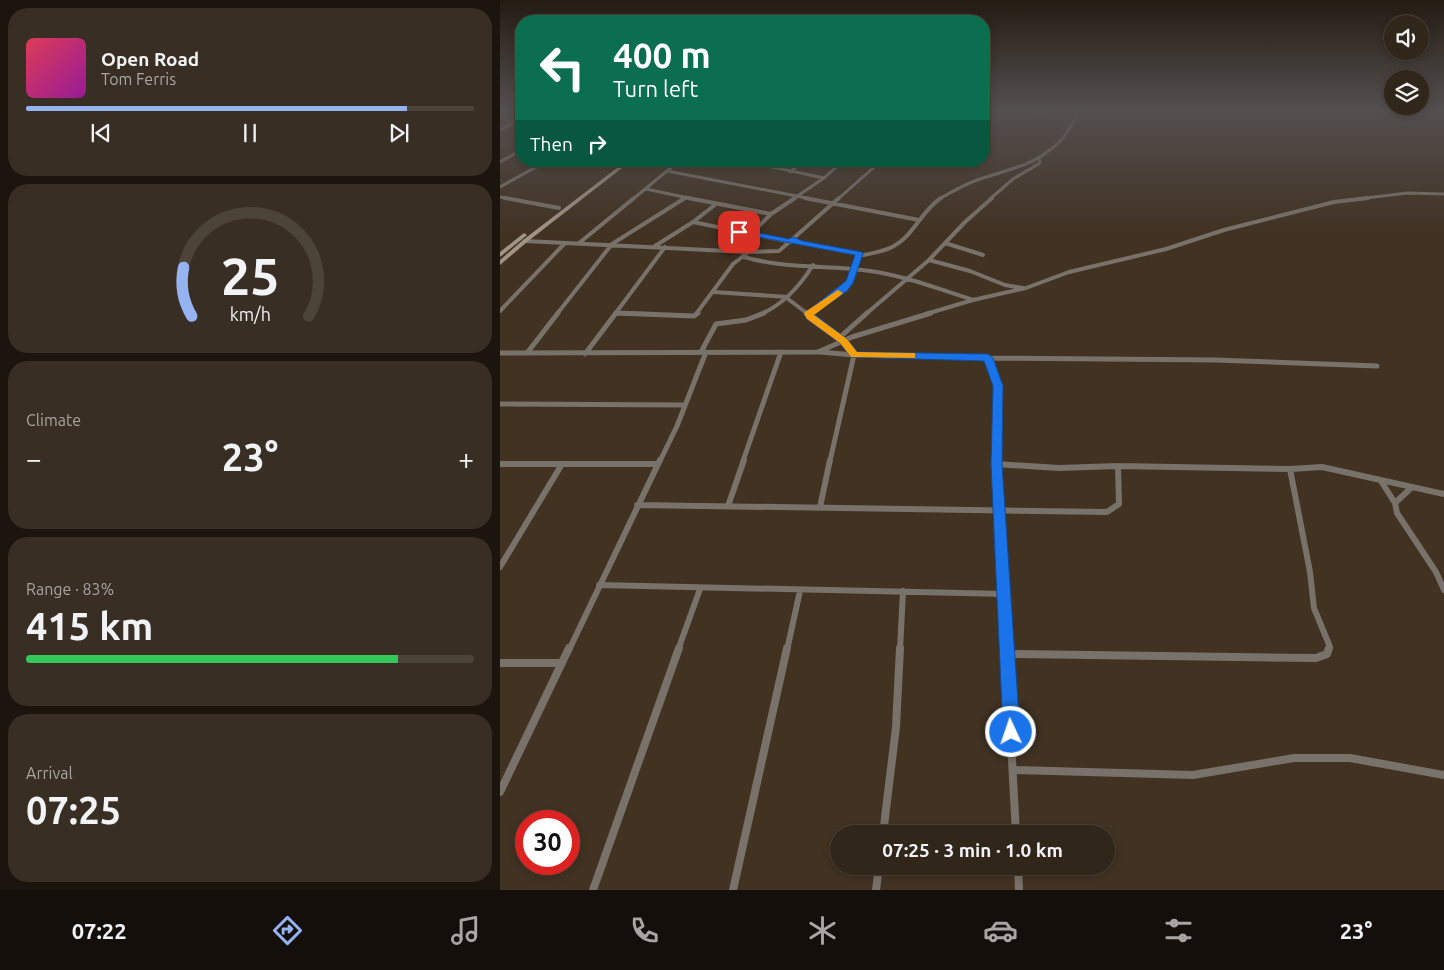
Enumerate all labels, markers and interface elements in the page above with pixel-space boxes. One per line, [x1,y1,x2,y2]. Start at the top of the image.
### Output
map controls [1384,15,1429,115]
button: sound [1384,15,1429,60]
icon: left [530,35,595,100]
text: 400 m [613,35,711,75]
text: Open Road [101,48,199,70]
text: Tom Ferris [101,70,176,88]
button: layers [1384,70,1429,115]
text: Turn left [613,76,698,101]
icon: previous [87,119,115,147]
icon: pause [236,119,264,147]
icon: next [385,119,413,147]
icon: right [583,130,611,158]
text: Then [530,133,573,155]
pin [718,211,760,253]
icon: arrive [725,218,753,246]
text: 25 [221,247,279,305]
text: km/h [229,304,271,324]
text: Climate [26,411,81,429]
text: 23° [222,436,278,478]
text: − [26,443,42,474]
text: + [458,443,474,474]
text: Range · 83% [26,580,114,598]
text: 415 km [26,605,153,647]
position arrow [984,705,1036,757]
text: Arrival [26,764,73,782]
text: 07:25 [26,789,121,831]
speed limit sign: 30 [515,810,580,875]
text: 07:25 · 3 min · 1.0 km [882,839,1063,861]
icon: directions [270,913,305,948]
icon: music [448,913,483,948]
icon: phone [627,913,662,948]
icon: climate [805,913,840,948]
icon: car [983,913,1018,948]
icon: filters [1161,913,1196,948]
text: 07:22 [72,918,127,943]
text: 23° [1340,918,1372,943]

